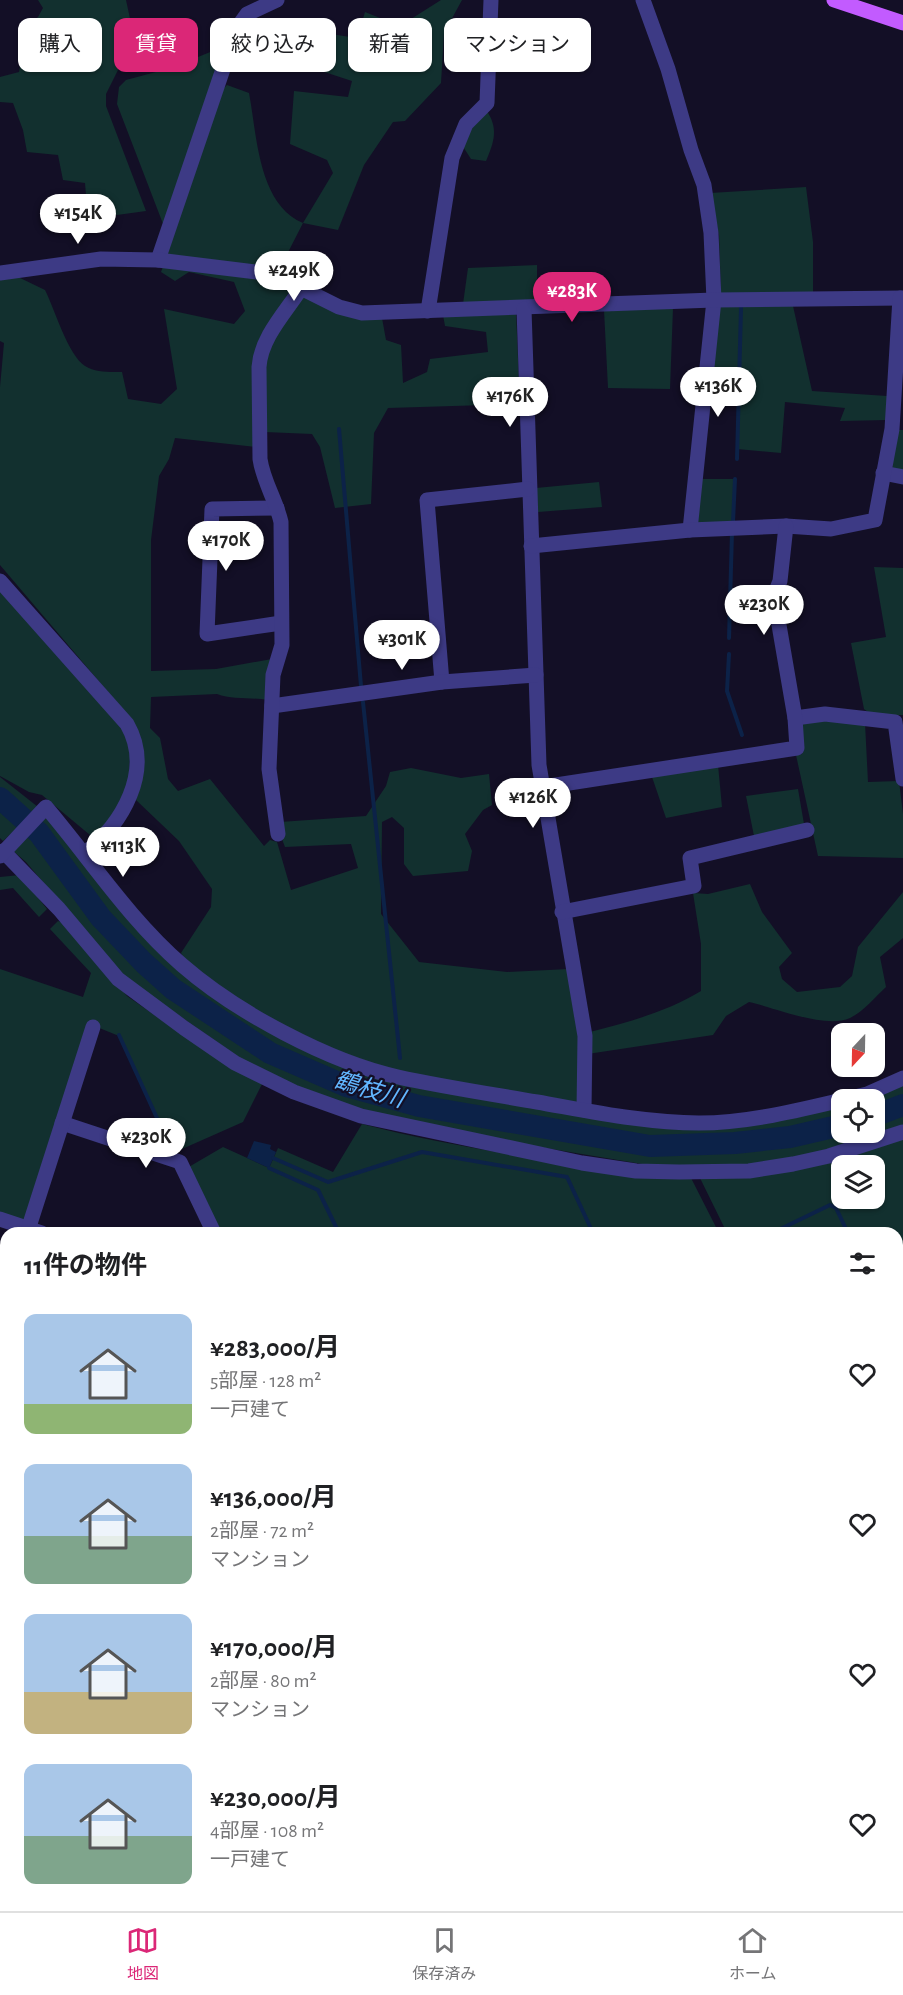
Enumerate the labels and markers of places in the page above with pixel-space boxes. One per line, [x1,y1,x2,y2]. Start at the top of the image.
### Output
pin: ¥154K [36,194,120,245]
pin: ¥249K [252,251,336,302]
pin: ¥283K [530,272,614,323]
pin: ¥136K [676,367,760,418]
pin: ¥176K [468,377,552,428]
pin: ¥170K [184,521,268,572]
pin: ¥230K [722,585,806,636]
pin: ¥301K [360,620,444,671]
pin: ¥126K [491,778,575,829]
pin: ¥113K [81,827,165,878]
pin: ¥230K [104,1118,188,1169]

